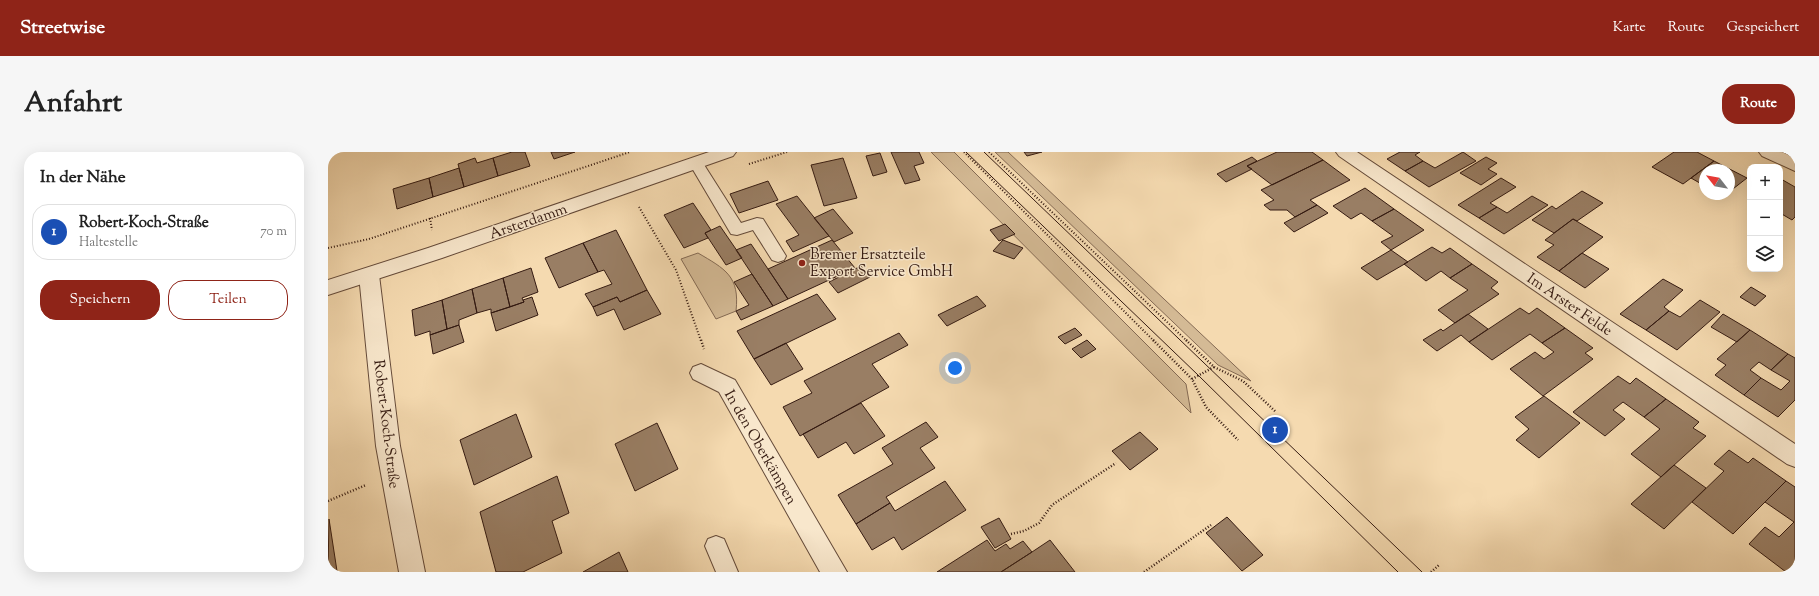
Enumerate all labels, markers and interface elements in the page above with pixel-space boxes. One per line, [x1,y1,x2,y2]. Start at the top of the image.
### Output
text: Streetwise [20,15,105,42]
text: Karte [1613,18,1646,38]
text: Route [1668,18,1704,38]
text: Gespeichert [1726,18,1799,38]
text: Anfahrt [24,84,122,124]
button: Route [1722,84,1795,124]
north arrow [1699,164,1735,200]
map controls [1747,164,1783,272]
button: + [1747,164,1783,200]
text: In der Nähe [40,166,126,190]
street label: Arsterdamm [487,199,571,246]
button: − [1747,200,1783,236]
text: Robert-Koch-Straße [79,213,209,234]
text: 1 [52,223,56,241]
text: 70 m [260,223,287,241]
text: Haltestelle [79,234,138,252]
button: layers [1747,236,1783,272]
place label: Bremer Ersatzteile Export Service GmbH [810,245,953,283]
marker: Bremer Ersatzteile Export Service GmbH [797,258,807,268]
street label: Im Arster Felde [1522,269,1616,342]
button: Speichern [40,280,160,320]
button: Teilen [168,280,288,320]
street label: Robert-Koch-Straße [367,358,404,490]
your location [945,358,965,378]
street label: In den Oberkämpen [718,386,801,509]
pin: 1 [1262,415,1288,445]

